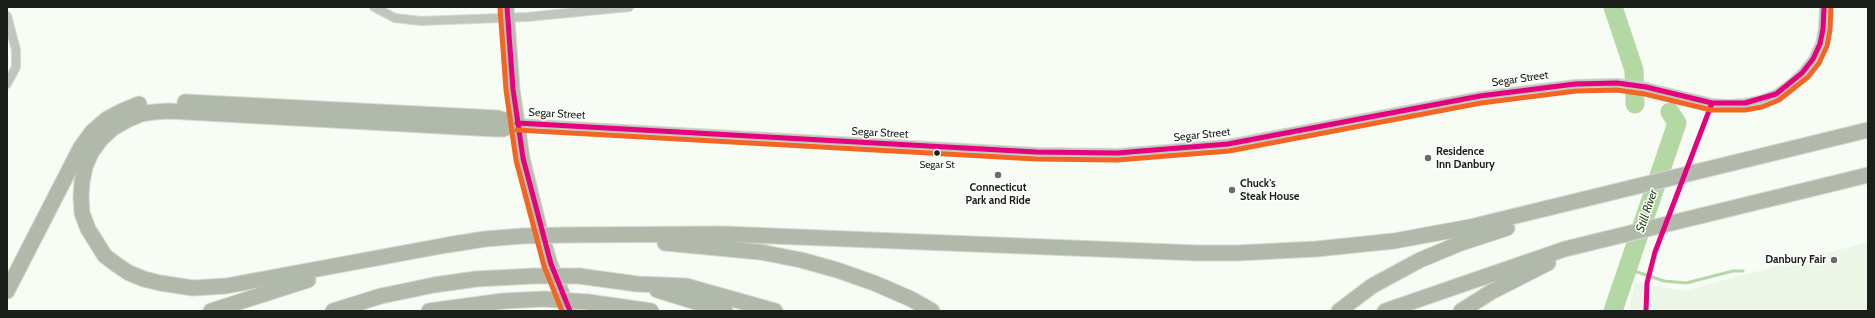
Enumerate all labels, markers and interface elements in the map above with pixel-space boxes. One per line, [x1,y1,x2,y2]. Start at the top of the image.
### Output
street label: Segar Street [1491,68,1549,90]
street label: Segar Street [528,106,586,122]
street label: Segar Street [851,125,909,141]
street label: Segar Street [1173,125,1231,145]
place label: Residence Inn Danbury [1436,145,1495,171]
marker: Segar St [932,148,942,158]
marker: Residence Inn Danbury [1423,153,1433,163]
place label: Segar St [919,159,955,171]
marker: Connecticut Park and Ride [993,170,1003,180]
place label: Chuck's Steak House [1240,177,1300,203]
place label: Connecticut Park and Ride [965,181,1031,207]
marker: Chuck's Steak House [1227,185,1237,195]
water label: Still River [1633,188,1661,234]
place label: Danbury Fair [1765,253,1826,267]
marker: Danbury Fair [1829,255,1839,265]

